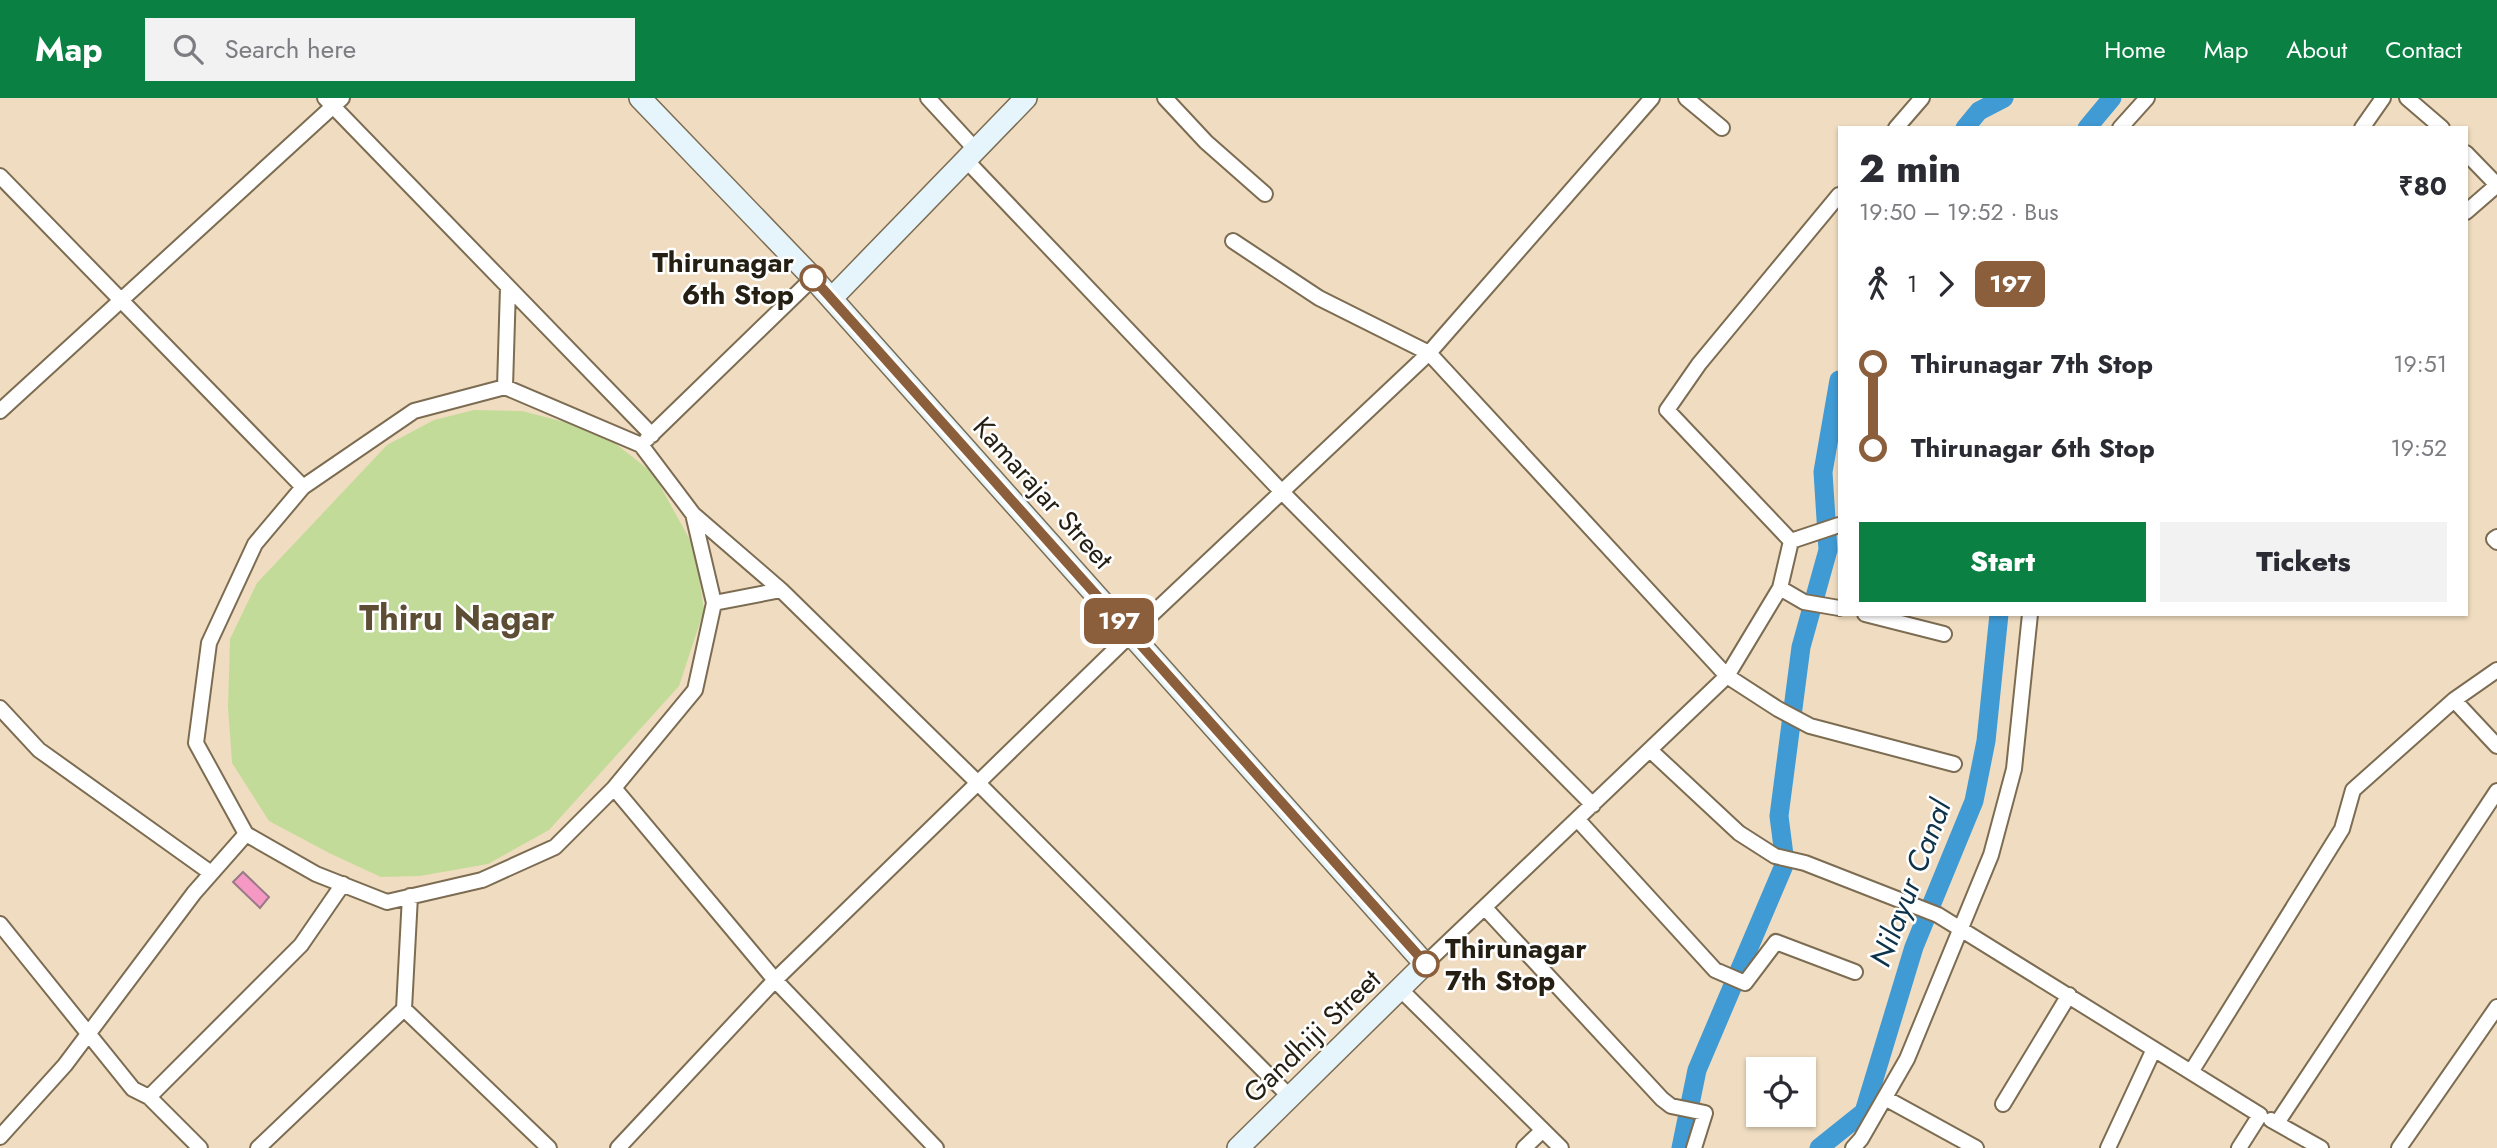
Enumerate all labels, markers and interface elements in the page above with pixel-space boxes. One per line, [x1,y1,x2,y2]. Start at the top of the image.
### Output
search box [145,18,635,81]
text: Map [35,26,103,73]
icon: search [169,30,207,68]
text: Search here [225,30,356,68]
text: Home [2104,32,2166,67]
text: Map [2204,32,2248,67]
text: About [2286,32,2347,67]
text: Contact [2385,32,2462,67]
text: 2 min [1859,141,1961,196]
text: ₹80 [2399,167,2447,205]
text: 19:50 – 19:52 · Bus [1859,195,2059,229]
place label: Thirunagar 6th Stop [652,242,794,315]
marker: Thirunagar 6th Stop [800,265,826,291]
icon: walk [1859,265,1897,303]
icon: forward [1927,265,1965,303]
text: 197 [1989,266,2031,301]
text: 1 [1907,267,1917,301]
text: Thirunagar 7th Stop [1911,345,2153,383]
text: 19:51 [2393,347,2447,381]
street label: Kamarajar Street [963,408,1123,579]
text: Thirunagar 6th Stop [1911,429,2155,467]
text: 19:52 [2390,431,2447,465]
button: Start [1859,522,2146,602]
button: Tickets [2160,522,2447,602]
district label: Thiru Nagar [359,593,555,643]
line badge: 197 [1079,598,1159,644]
text: 197 [1098,603,1140,638]
water label: Nilayur Canal [1858,792,1962,973]
place label: Thirunagar 7th Stop [1445,928,1587,1001]
marker: Thirunagar 7th Stop [1413,951,1439,977]
street label: Gandhiji Street [1234,959,1390,1112]
map controls [1746,1057,1816,1127]
button: locate [1746,1057,1816,1127]

